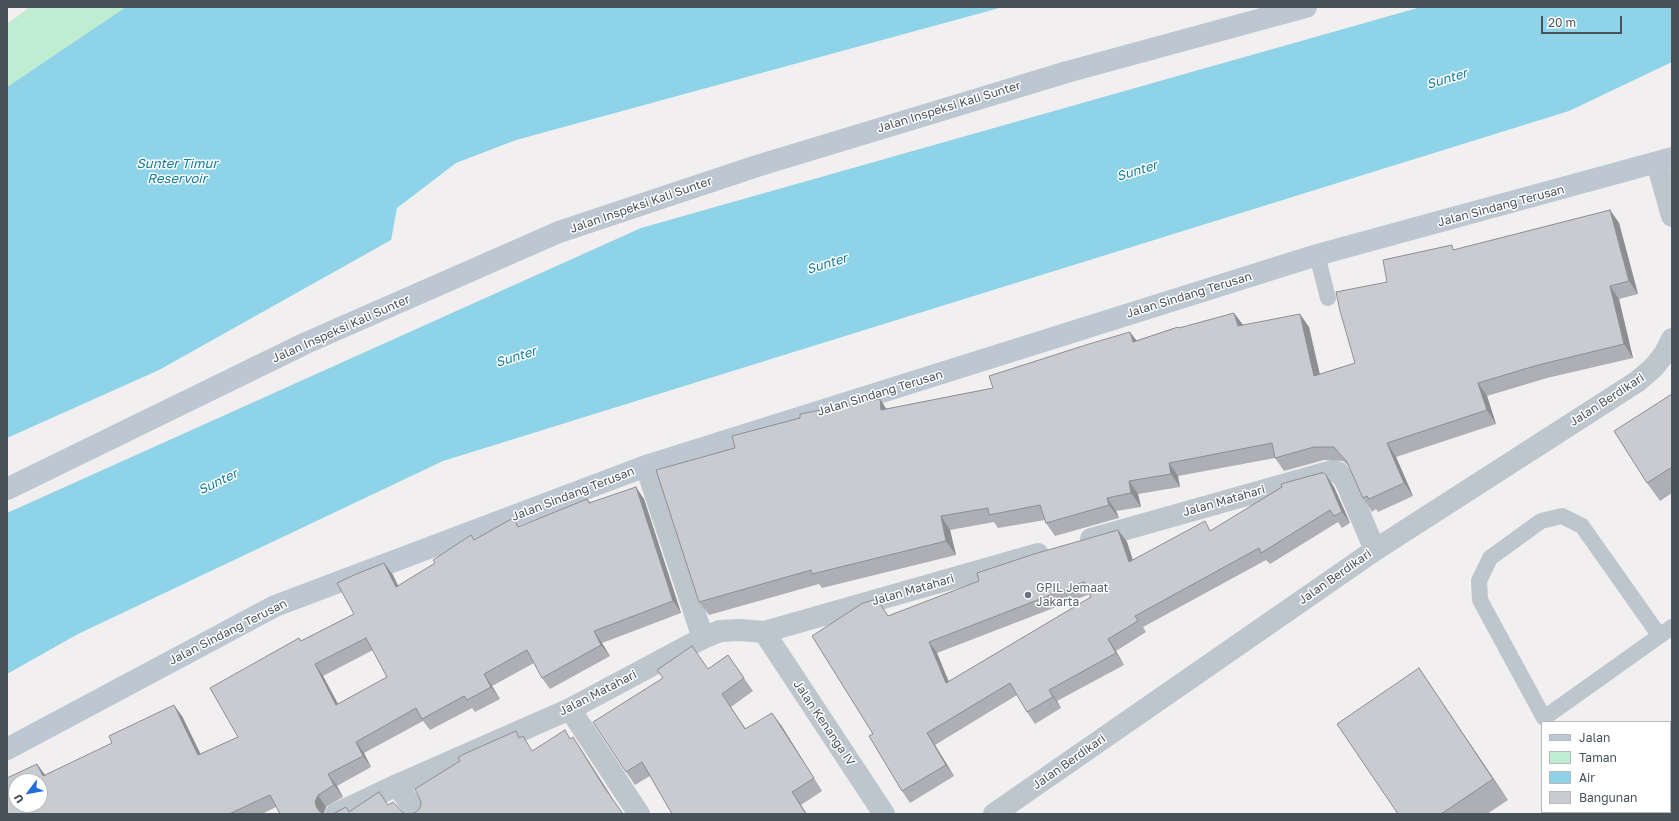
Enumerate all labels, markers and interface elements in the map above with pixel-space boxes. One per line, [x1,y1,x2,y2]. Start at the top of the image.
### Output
scale bar [1543,8,1624,34]
text: 20 m [1548,15,1576,30]
water label: Sunter [1425,65,1469,93]
street label: Jalan Inspeksi Kali Sunter [876,78,1022,136]
water label: Sunter Timur Reservoir [136,156,218,187]
water label: Sunter [1115,157,1159,185]
street label: Jalan Inspeksi Kali Sunter [568,174,714,236]
street label: Jalan Sindang Terusan [1436,182,1566,230]
water label: Sunter [805,250,849,278]
street label: Jalan Sindang Terusan [1125,269,1253,321]
street label: Jalan Inspeksi Kali Sunter [270,292,412,366]
water label: Sunter [494,343,538,371]
street label: Jalan Sindang Terusan [816,367,944,419]
street label: Jalan Berdikari [1567,371,1647,429]
street label: Jalan Sindang Terusan [510,464,636,524]
water label: Sunter [196,466,240,498]
street label: Jalan Matahari [1181,482,1267,520]
street label: Jalan Berdikari [1296,546,1374,608]
street label: Jalan Matahari [870,571,956,609]
place label: GPIL Jemaat Jakarta [1036,581,1108,609]
marker: GPIL Jemaat Jakarta [1023,590,1033,600]
street label: Jalan Sindang Terusan [167,596,289,668]
street label: Jalan Matahari [557,667,639,719]
street label: Jalan Kenanga IV [790,678,858,768]
legend [1541,721,1671,813]
text: Jalan [1579,730,1610,745]
street label: Jalan Berdikari [1030,731,1108,793]
text: Taman [1579,750,1617,765]
text: Air [1579,770,1595,785]
north arrow [8,773,48,813]
text: Bangunan [1579,790,1637,805]
text: U [11,792,26,806]

